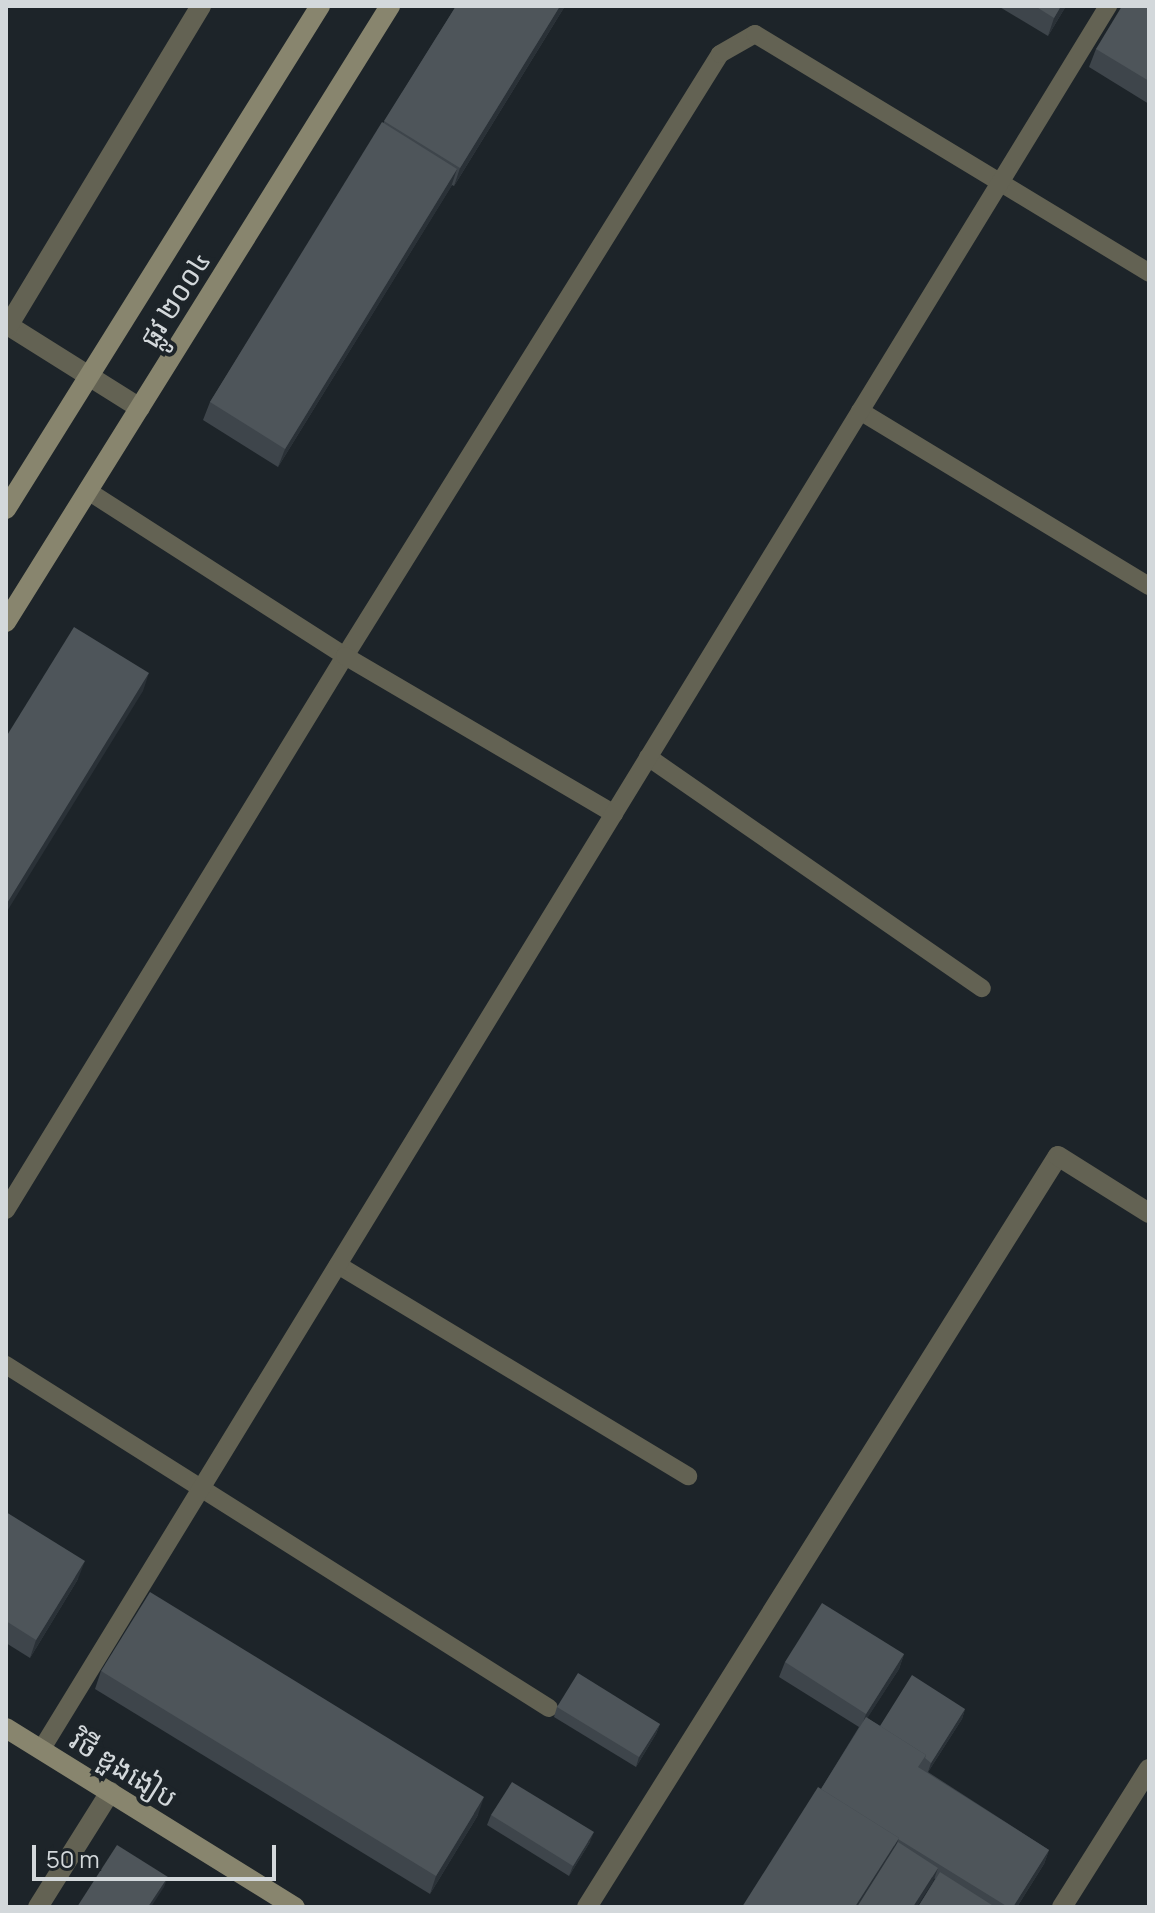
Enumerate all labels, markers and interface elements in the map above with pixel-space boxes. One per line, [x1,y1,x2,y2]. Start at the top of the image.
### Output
street label: ផ្លូវ ២០០៤ [131,245,217,353]
street label: វិថី ឌួងងៀប [64,1722,184,1814]
scale bar [36,1829,280,1879]
text: 50 m [46,1842,100,1875]

